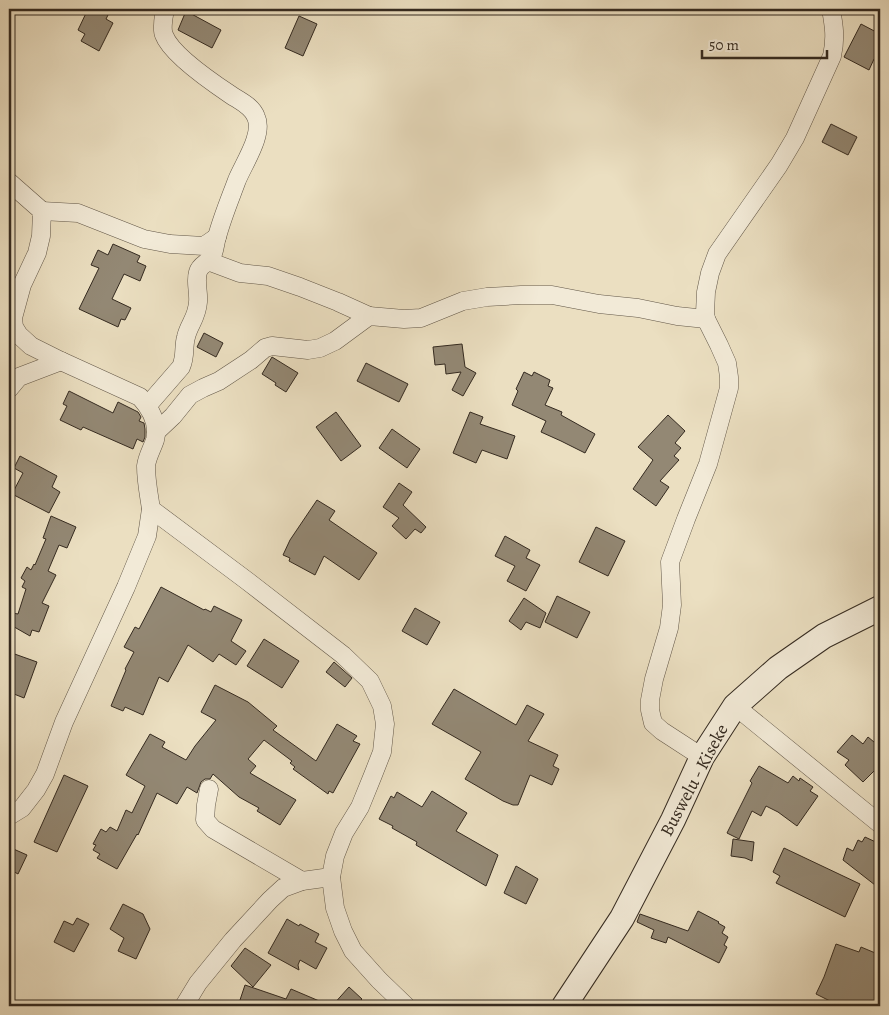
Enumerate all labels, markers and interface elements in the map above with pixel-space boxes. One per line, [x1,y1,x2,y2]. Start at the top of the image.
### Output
scale bar [702,28,826,60]
text: 50 m [709,35,739,55]
street label: Buswelu - Kiseke [654,720,734,840]

